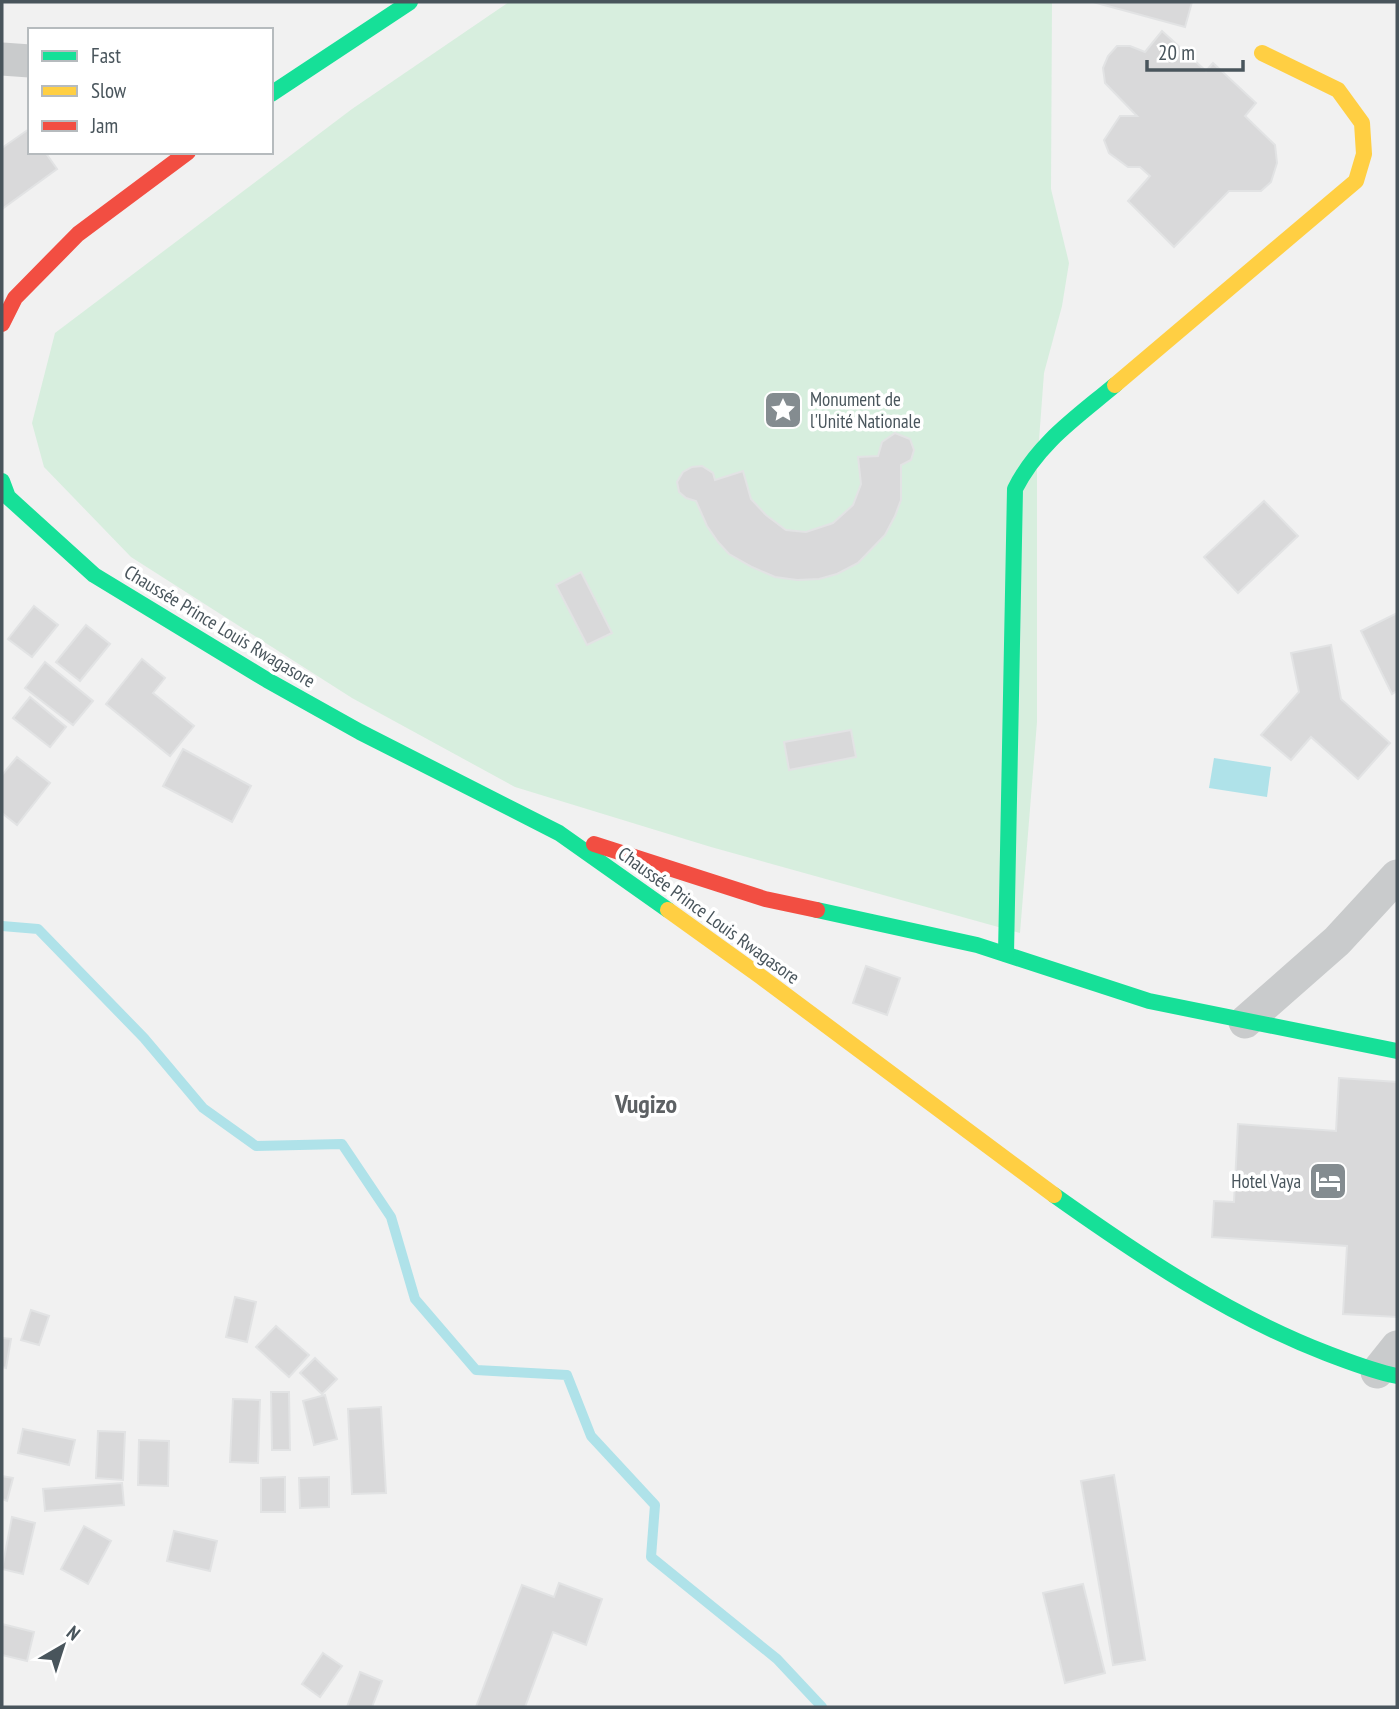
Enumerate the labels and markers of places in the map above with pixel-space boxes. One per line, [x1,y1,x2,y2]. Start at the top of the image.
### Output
place label: Monument de l'Unité Nationale [810,387,921,433]
place icon: Monument de l'Unité Nationale [762,389,804,431]
hotel icon: Hotel Vaya [1307,1160,1349,1202]
place label: Hotel Vaya [1231,1169,1301,1193]

